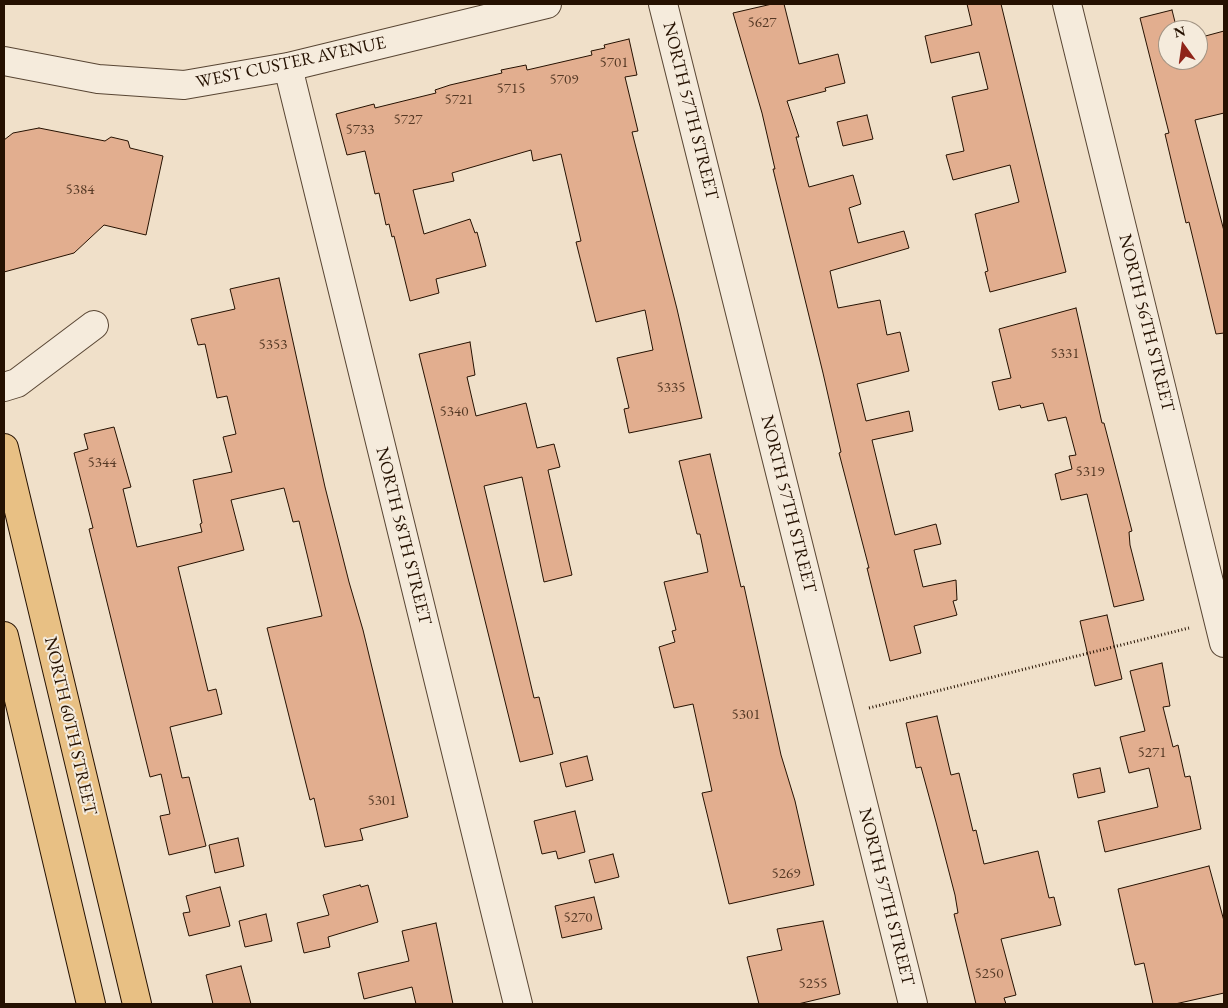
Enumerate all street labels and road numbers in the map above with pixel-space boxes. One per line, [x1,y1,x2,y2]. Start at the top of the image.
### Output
street label: NORTH 57TH STREET [657,20,723,202]
street label: WEST CUSTER AVENUE [194,32,388,94]
street label: NORTH 56TH STREET [1113,232,1179,414]
street label: NORTH 57TH STREET [755,413,821,595]
street label: NORTH 58TH STREET [370,445,436,627]
street label: NORTH 60TH STREET [39,635,101,817]
street label: NORTH 57TH STREET [853,806,919,988]

